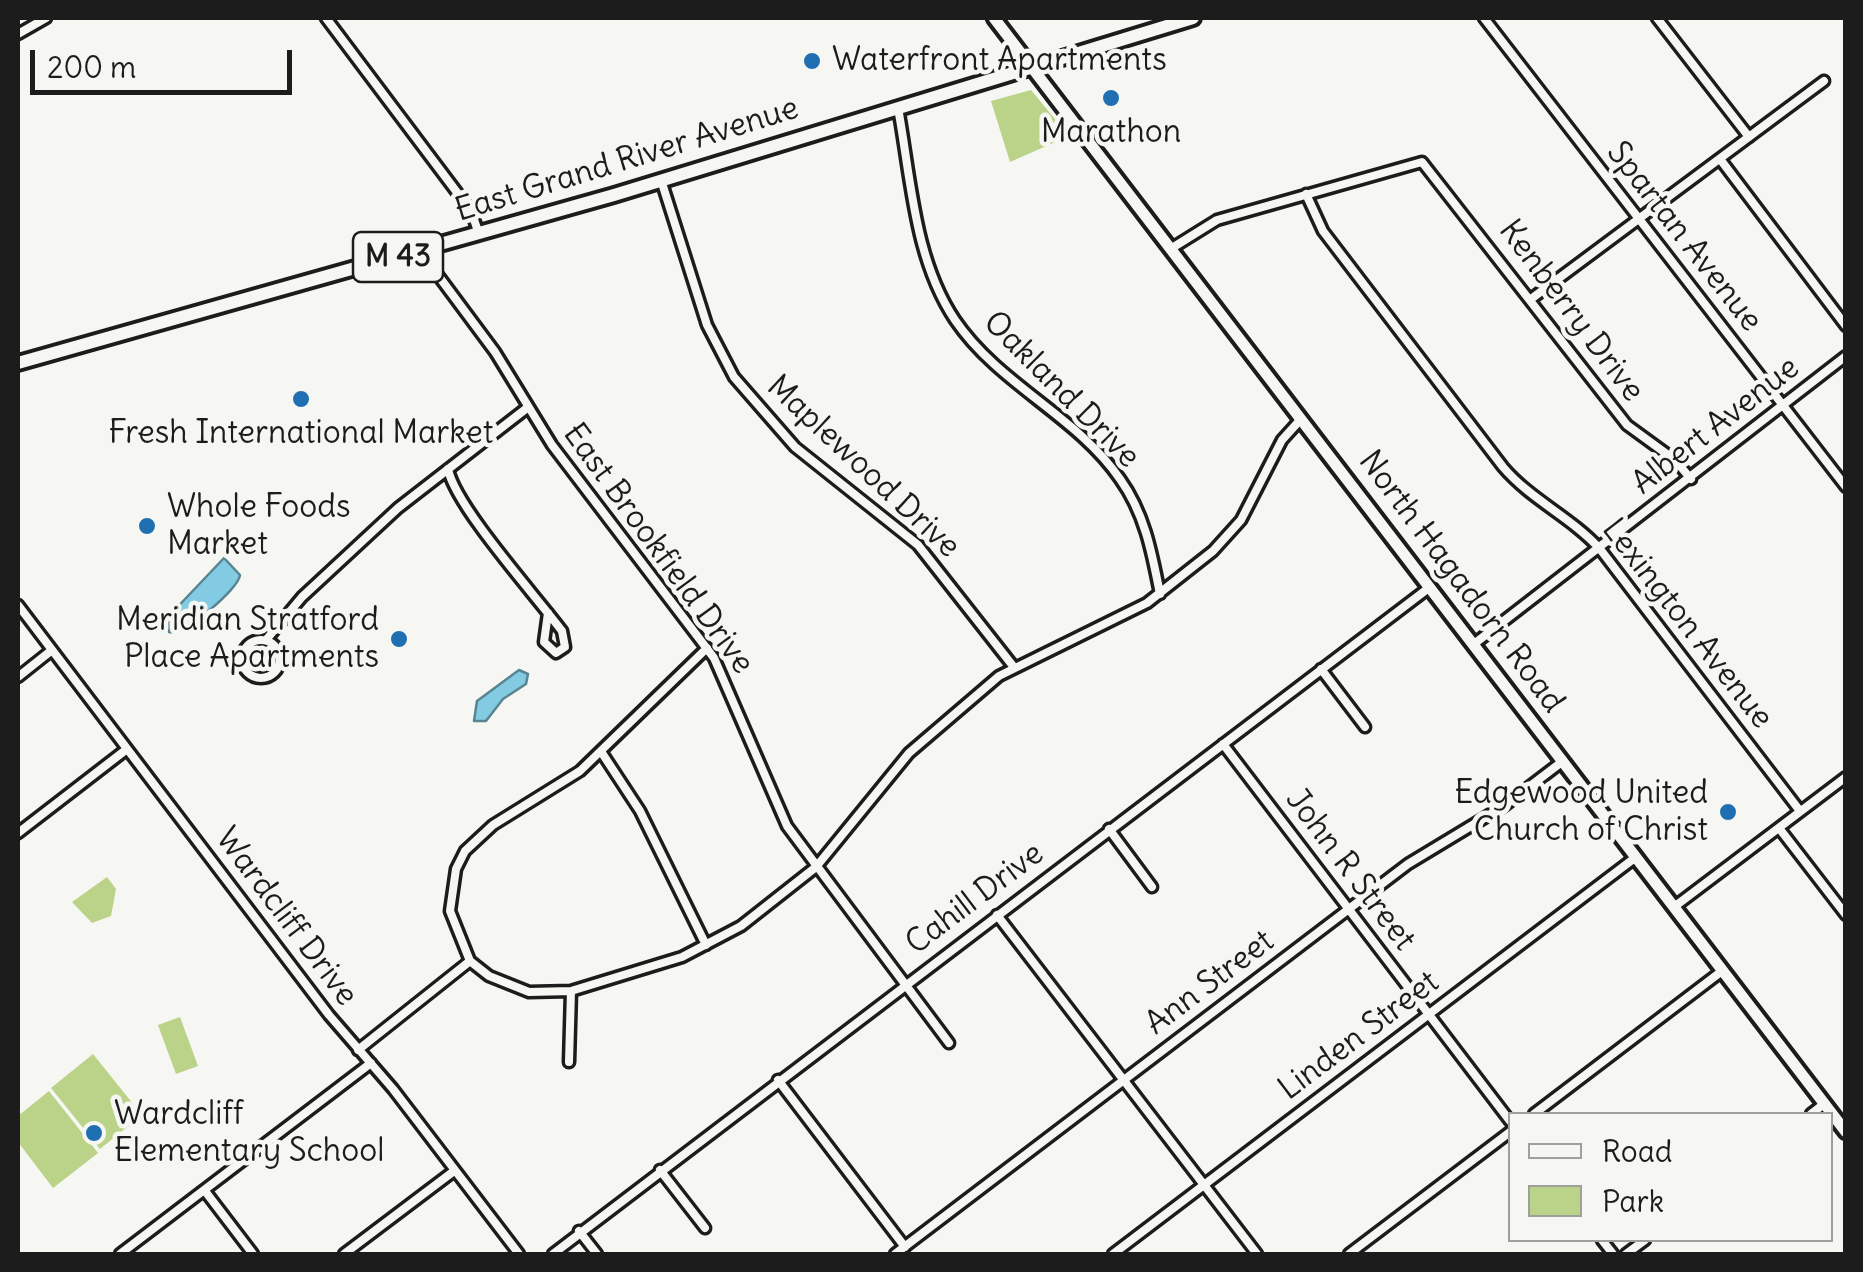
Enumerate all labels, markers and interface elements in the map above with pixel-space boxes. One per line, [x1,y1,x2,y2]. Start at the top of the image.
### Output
scale bar [35,30,298,92]
place label: Waterfront Apartments [832,42,1167,80]
text: 200 m [47,48,136,86]
marker: Waterfront Apartments [801,50,823,72]
marker: Marathon [1100,87,1122,109]
street label: East Grand River Avenue [451,89,803,231]
place label: Marathon [1041,114,1181,152]
street label: Spartan Avenue [1598,135,1770,339]
street label: Kenberry Drive [1490,213,1652,409]
road number: M 43 [353,232,443,282]
street label: Oakland Drive [975,304,1147,476]
street label: Albert Avenue [1625,349,1807,503]
street label: Maplewood Drive [759,368,967,566]
marker: Fresh International Market [290,388,312,410]
place label: Fresh International Market [109,415,493,453]
street label: East Brookfield Drive [554,416,762,682]
street label: North Hagadorn Road [1350,444,1572,720]
place label: Whole Foods Market [167,489,351,564]
street label: Lexington Avenue [1593,512,1781,736]
marker: Whole Foods Market [136,515,158,537]
place label: Meridian Stratford Place Apartments [116,602,379,677]
marker: Meridian Stratford Place Apartments [388,628,410,650]
place label: Edgewood United Church of Christ [1454,775,1708,850]
street label: John R Street [1277,782,1423,958]
marker: Edgewood United Church of Christ [1717,801,1739,823]
street label: Wardcliff Drive [207,821,365,1013]
street label: Cahill Drive [899,835,1051,963]
street label: Ann Street [1138,922,1282,1044]
street label: Linden Street [1271,963,1447,1109]
place label: Wardcliff Elementary School [114,1096,384,1171]
legend [1508,1112,1833,1242]
marker: Wardcliff Elementary School [83,1122,105,1144]
text: Road [1602,1132,1672,1170]
text: Park [1602,1182,1664,1220]

